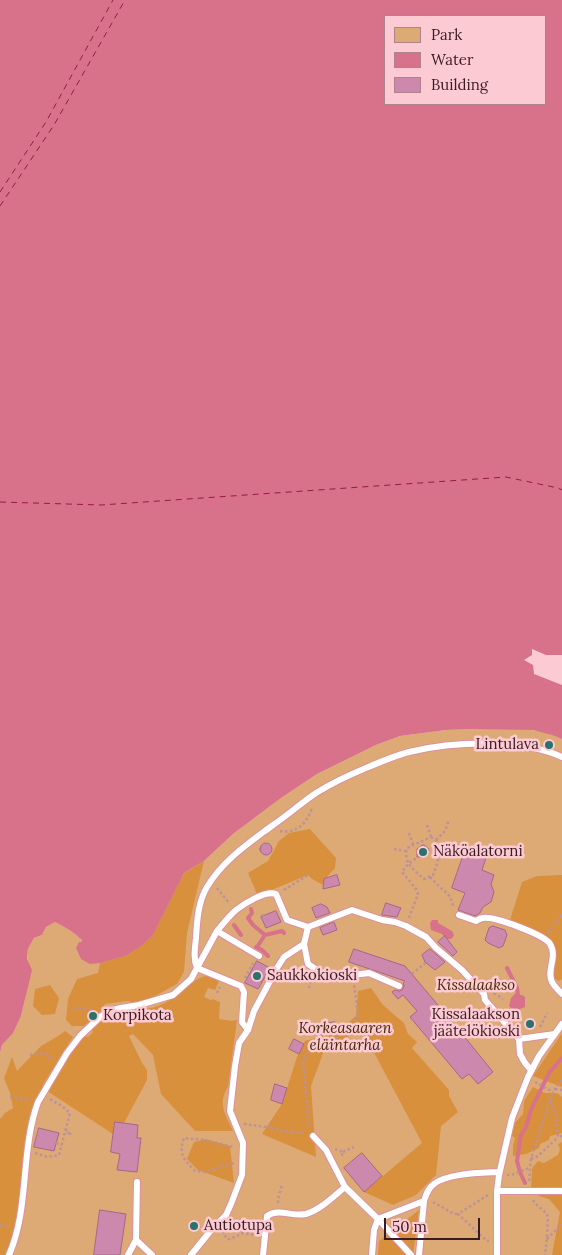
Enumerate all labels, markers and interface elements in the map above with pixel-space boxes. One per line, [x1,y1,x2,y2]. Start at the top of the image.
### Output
legend [384,15,547,105]
text: Park [431,25,462,44]
text: Water [431,50,473,69]
text: Building [431,75,488,94]
place label: Lintulava [476,736,539,754]
marker: Lintulava [543,739,555,751]
place label: Näköalatorni [433,843,523,861]
marker: Näköalatorni [417,846,429,858]
place label: Saukkokioski [267,967,357,985]
marker: Saukkokioski [251,970,263,982]
park label: Kissalaakso [437,977,515,995]
place label: Kissalaakson jäätelökioski [431,1006,520,1041]
place label: Korpikota [103,1007,172,1025]
marker: Korpikota [87,1010,99,1022]
marker: Kissalaakson jäätelökioski [524,1018,536,1030]
park label: Korkeasaaren eläintarha [298,1020,392,1055]
scale bar [387,1208,483,1240]
place label: Autiotupa [204,1217,273,1235]
text: 50 m [392,1217,427,1236]
marker: Autiotupa [188,1220,200,1232]

